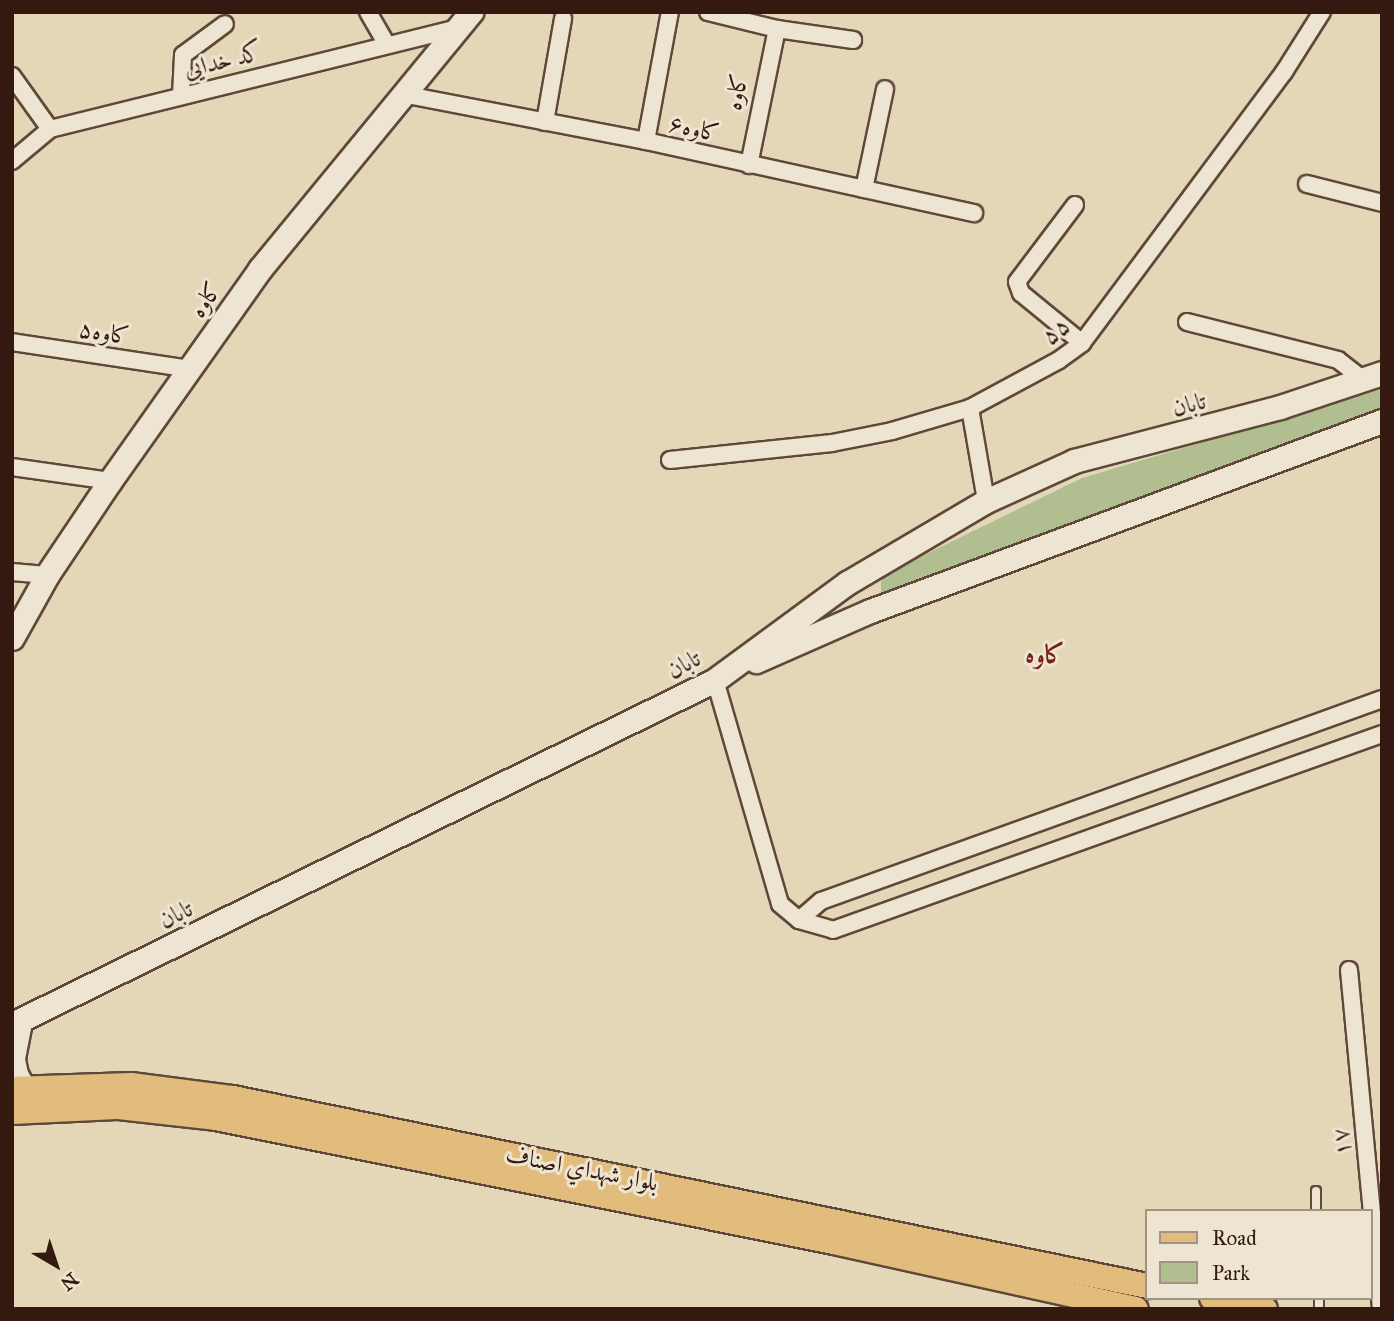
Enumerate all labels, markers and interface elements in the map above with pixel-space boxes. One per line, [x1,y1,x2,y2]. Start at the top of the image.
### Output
street label: کد خدایی [181,37,265,85]
street label: کاوه [719,71,755,113]
street label: کاوه۶ [666,109,722,149]
street label: کاوه [184,277,228,323]
street label: ۵۵ [1036,311,1076,351]
street label: کاوه۵ [77,315,131,351]
street label: تابان [1169,387,1209,423]
district label: کاوه [1025,639,1065,671]
street label: تابان [662,644,706,686]
street label: تابان [154,895,198,935]
street label: ۱۷ [1326,1127,1358,1157]
street label: بلوار شهداي اصناف [503,1140,661,1198]
legend [1146,1209,1373,1300]
text: Road [1212,1225,1257,1251]
north arrow [21,1230,91,1300]
text: Park [1212,1260,1250,1286]
text: N [56,1268,83,1296]

